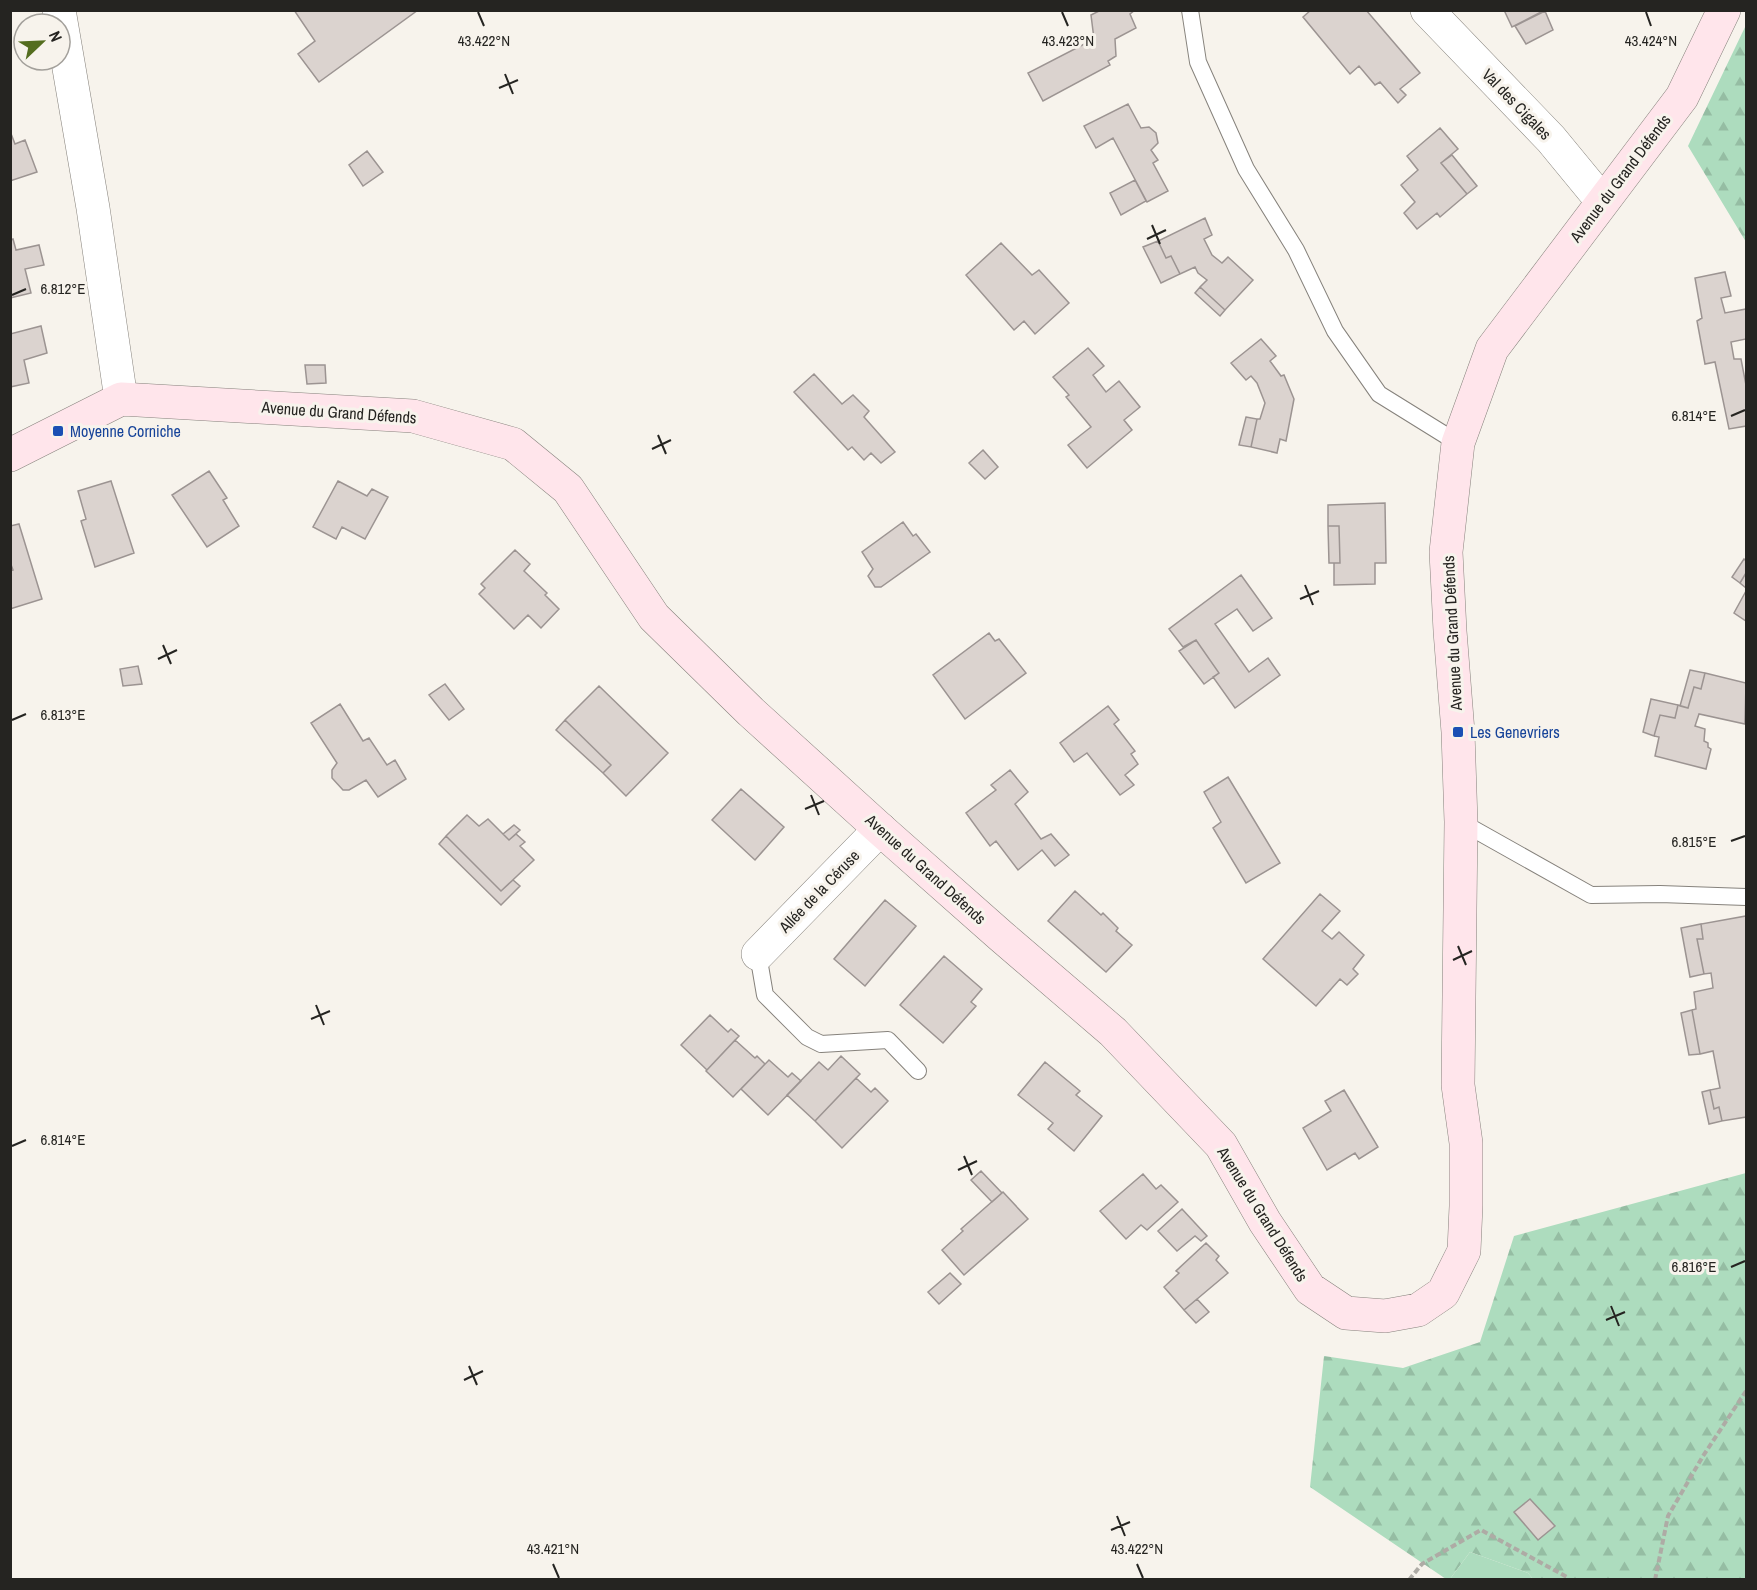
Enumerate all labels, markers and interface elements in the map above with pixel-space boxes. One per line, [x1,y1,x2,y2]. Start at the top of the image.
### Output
north arrow [12,12,72,72]
text: N [44,27,68,45]
text: 43.422°N [458,30,510,51]
text: 43.423°N [1042,30,1094,51]
text: 43.424°N [1625,30,1677,51]
street label: Val des Cigales [1478,64,1556,144]
street label: Avenue du Grand Défends [1564,109,1675,247]
text: 6.812°E [41,278,86,299]
street label: Avenue du Grand Défends [260,396,417,428]
text: 6.814°E [1672,405,1717,426]
place label: Moyenne Corniche [70,420,181,442]
marker: Moyenne Corniche [51,424,65,438]
street label: Avenue du Grand Défends [1437,555,1467,712]
text: 6.813°E [41,704,86,725]
place label: Les Genevriers [1470,721,1560,743]
marker: Les Genevriers [1451,725,1465,739]
street label: Avenue du Grand Défends [860,808,991,929]
text: 6.815°E [1672,831,1717,852]
street label: Allée de la Céruse [773,845,864,938]
text: 6.814°E [41,1129,86,1150]
street label: Avenue du Grand Défends [1212,1142,1313,1286]
text: 6.816°E [1672,1256,1717,1277]
text: 43.421°N [527,1538,579,1559]
text: 43.422°N [1111,1538,1163,1559]

